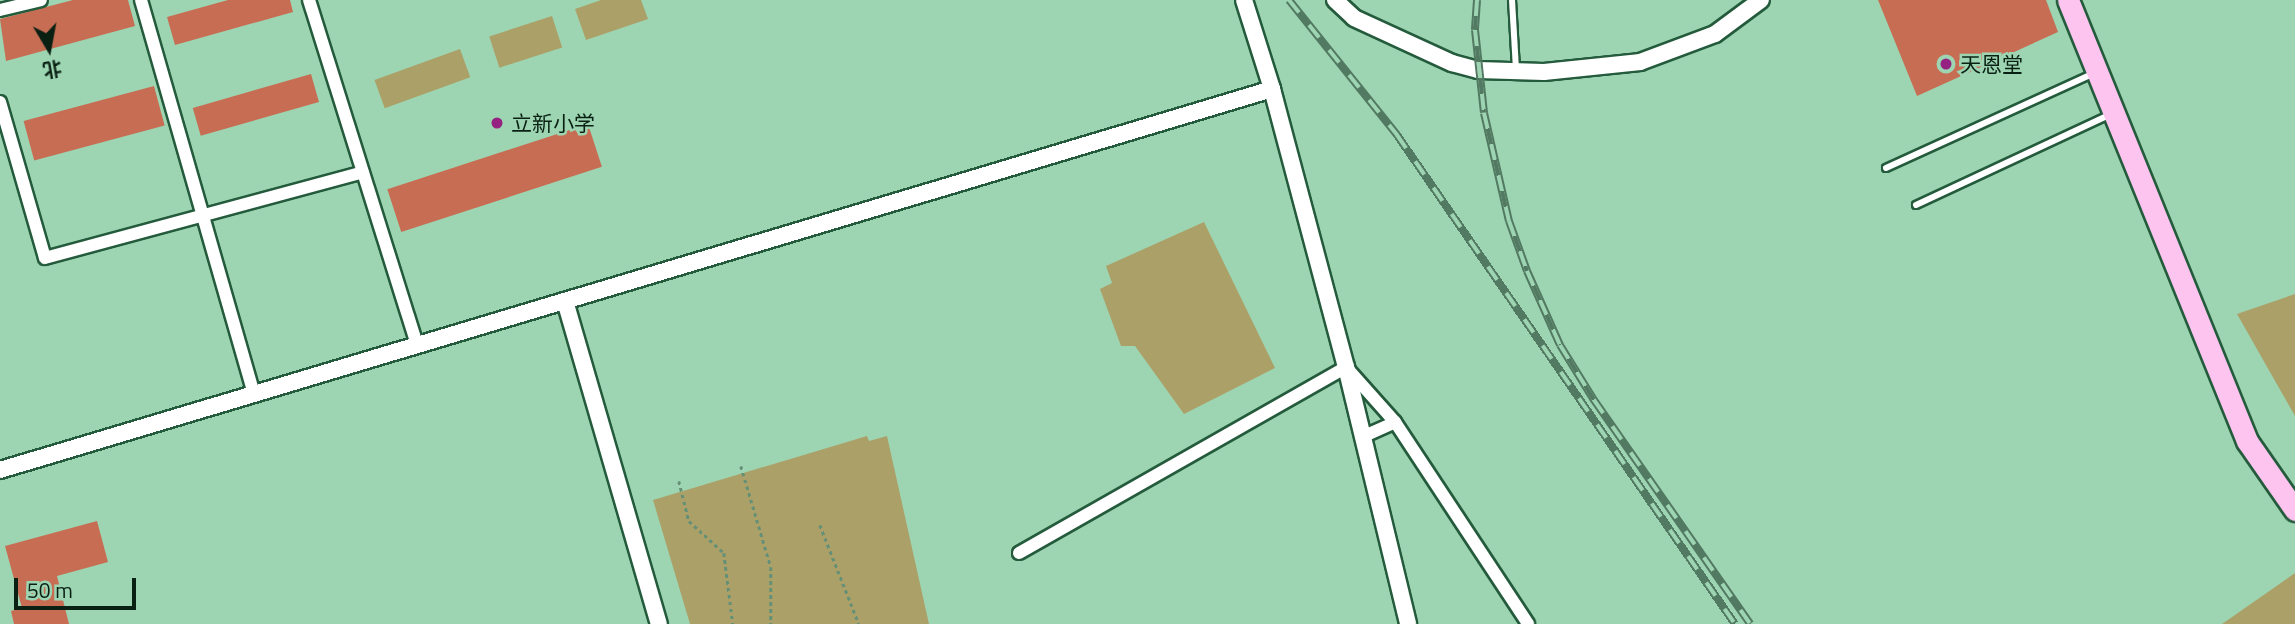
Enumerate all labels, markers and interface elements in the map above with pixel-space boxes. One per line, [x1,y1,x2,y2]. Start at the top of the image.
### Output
north arrow [14,14,84,84]
place label: 天恩堂 [1960,51,2023,77]
text: 北 [41,54,65,86]
marker: 天恩堂 [1938,56,1954,72]
place label: 立新小学 [511,110,595,136]
marker: 立新小学 [489,115,505,131]
scale bar [18,564,140,608]
text: 50 m [27,574,73,606]

